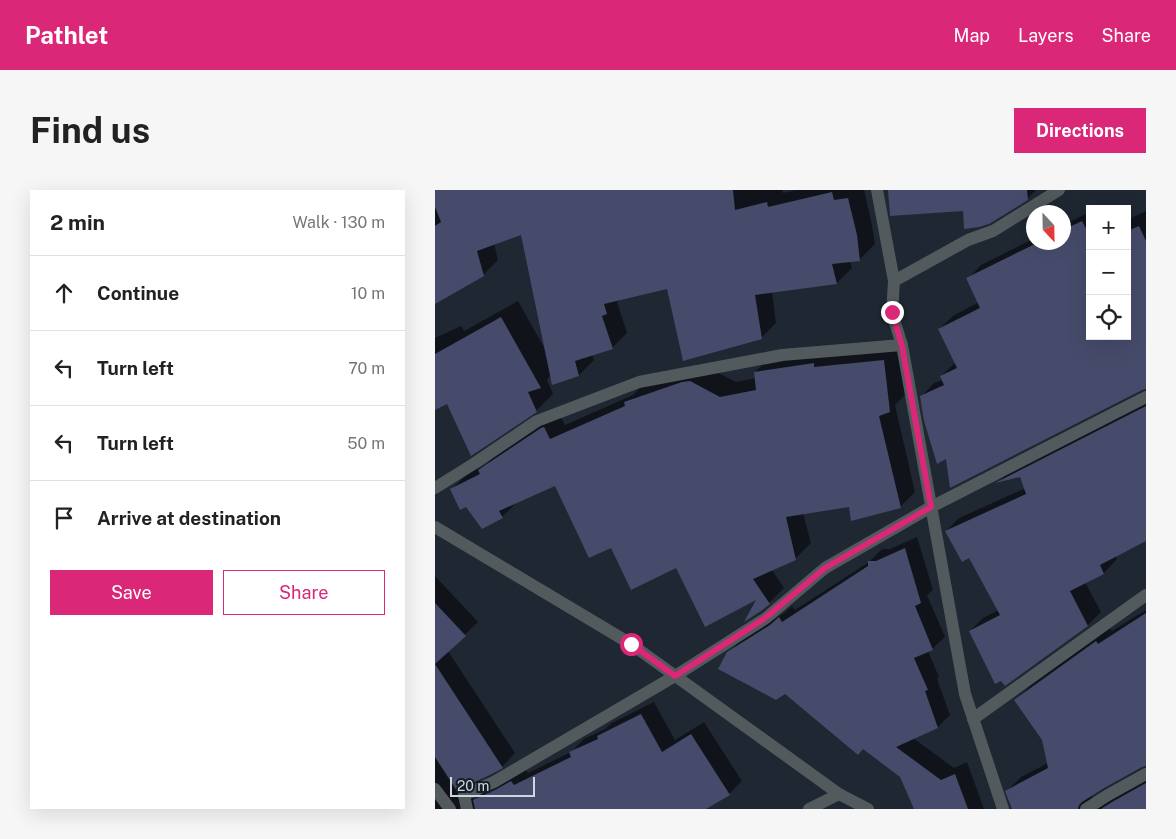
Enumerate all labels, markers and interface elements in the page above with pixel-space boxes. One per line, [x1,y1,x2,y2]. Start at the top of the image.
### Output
text: Pathlet [25,21,108,49]
text: Map [954,25,990,46]
text: Layers [1018,25,1074,46]
text: Share [1102,25,1151,46]
button: Directions [1014,108,1146,153]
text: Find us [30,110,150,151]
north arrow [1026,205,1071,250]
map controls [1086,205,1131,340]
button: + [1086,205,1131,250]
text: 2 min [50,210,105,235]
text: Walk · 130 m [292,213,385,232]
button: − [1086,250,1131,295]
icon: ahead [50,279,78,307]
text: Continue [97,282,179,304]
text: 10 m [351,284,385,303]
button: locate [1086,295,1131,340]
route end [881,301,904,324]
icon: left [50,354,78,382]
text: Turn left [97,357,174,379]
text: 70 m [348,359,385,378]
icon: left [50,429,78,457]
text: Turn left [97,432,174,454]
text: 50 m [347,434,385,453]
icon: arrive [50,504,78,532]
text: Arrive at destination [97,507,281,529]
button: Save [50,570,213,615]
button: Share [223,570,385,615]
route start [620,633,643,656]
scale bar [450,774,535,797]
text: 20 m [457,778,489,794]

